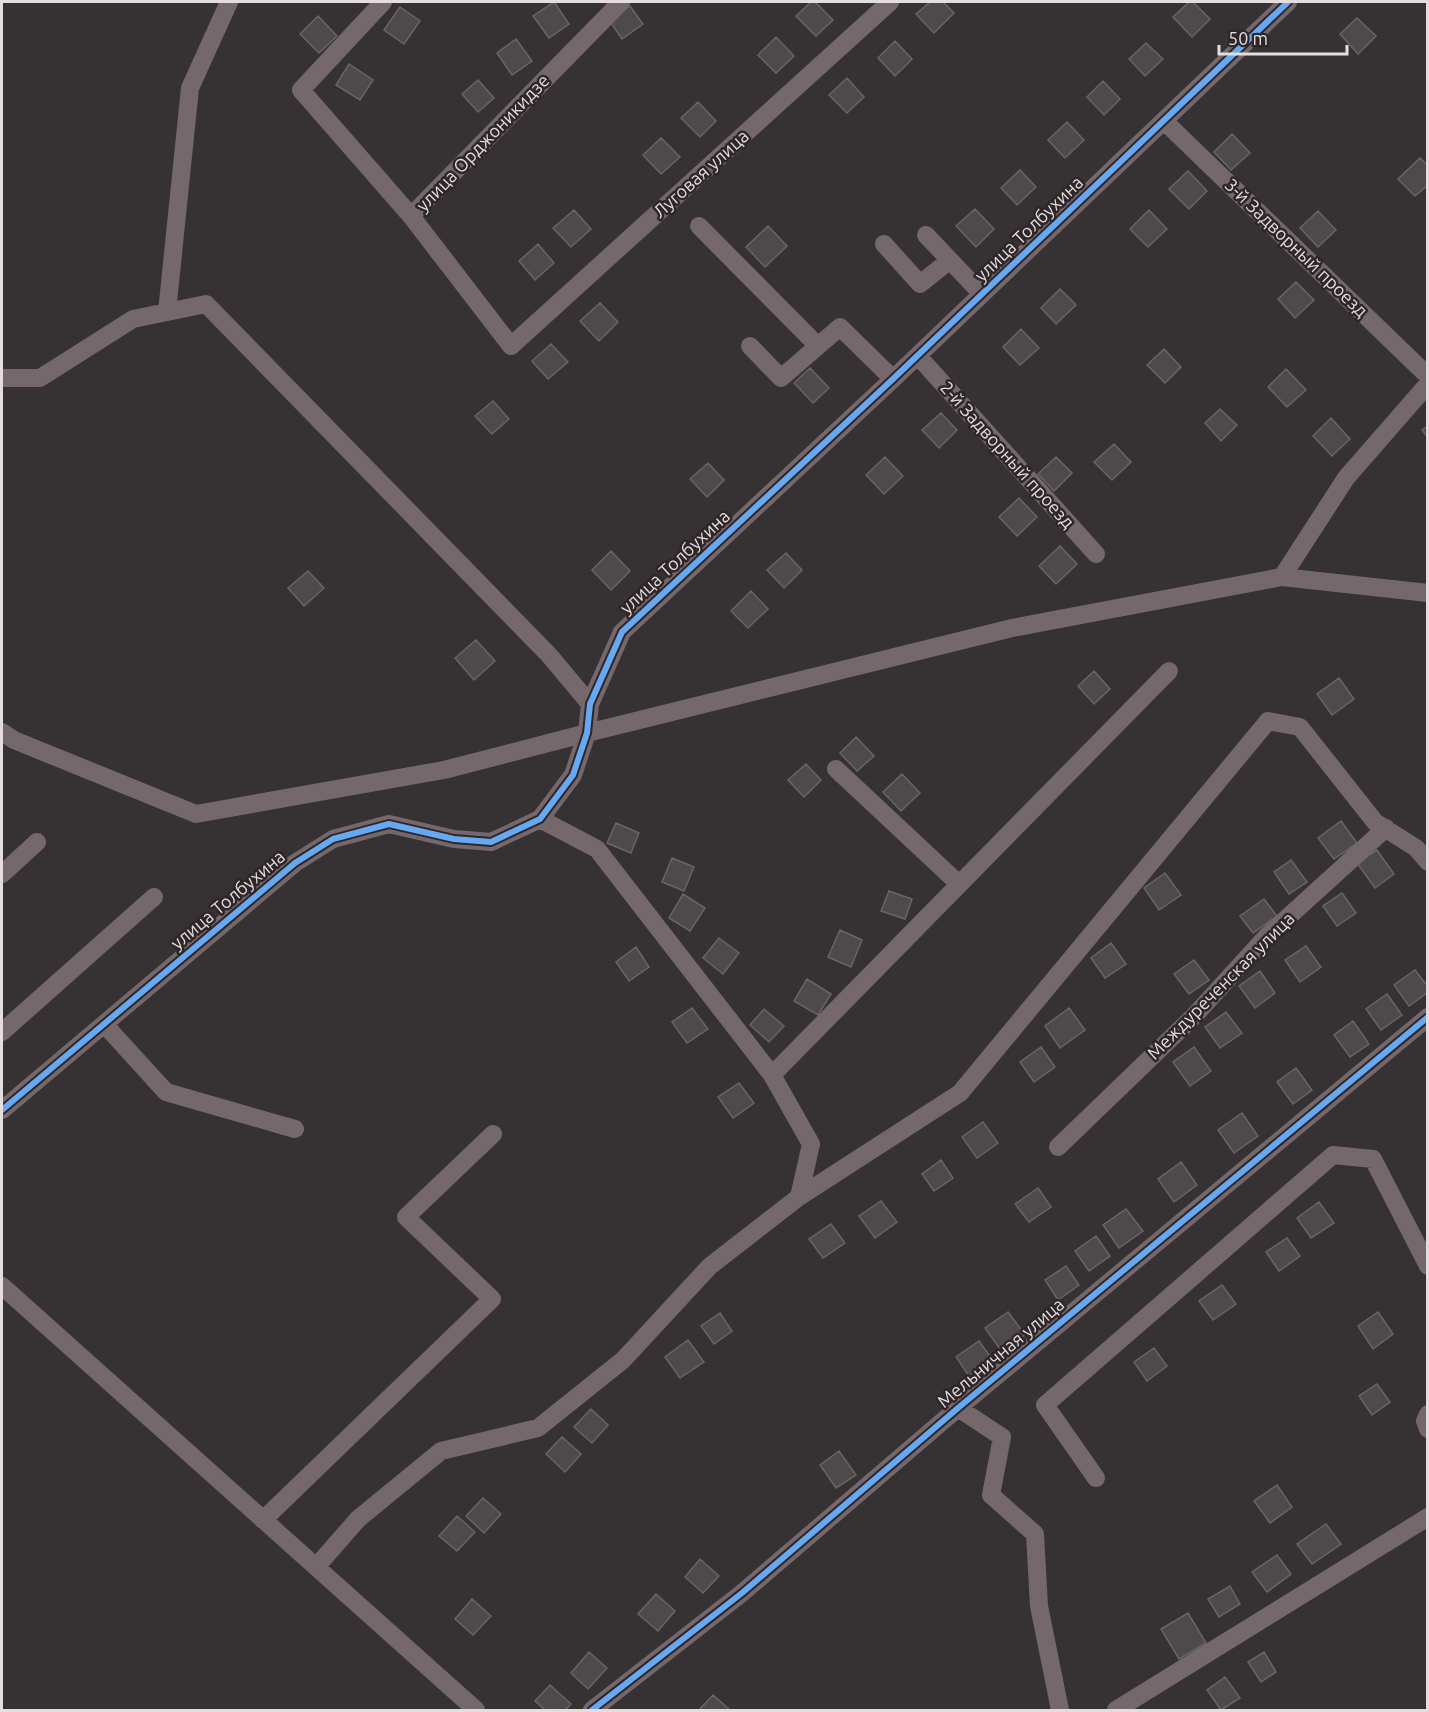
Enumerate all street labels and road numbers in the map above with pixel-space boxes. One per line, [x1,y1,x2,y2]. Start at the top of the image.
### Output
street label: улица Орджоникидзе [412,70,553,215]
street label: Луговая улица [649,125,752,221]
street label: улица Толбухина [970,172,1087,285]
street label: 3-й Задворный проезд [1221,174,1372,321]
street label: 2-й Задворный проезд [937,377,1079,532]
street label: улица Толбухина [615,505,733,617]
street label: улица Толбухина [166,846,288,953]
street label: Междуреченская улица [1143,908,1298,1063]
street label: Мельничная улица [933,1294,1068,1411]

